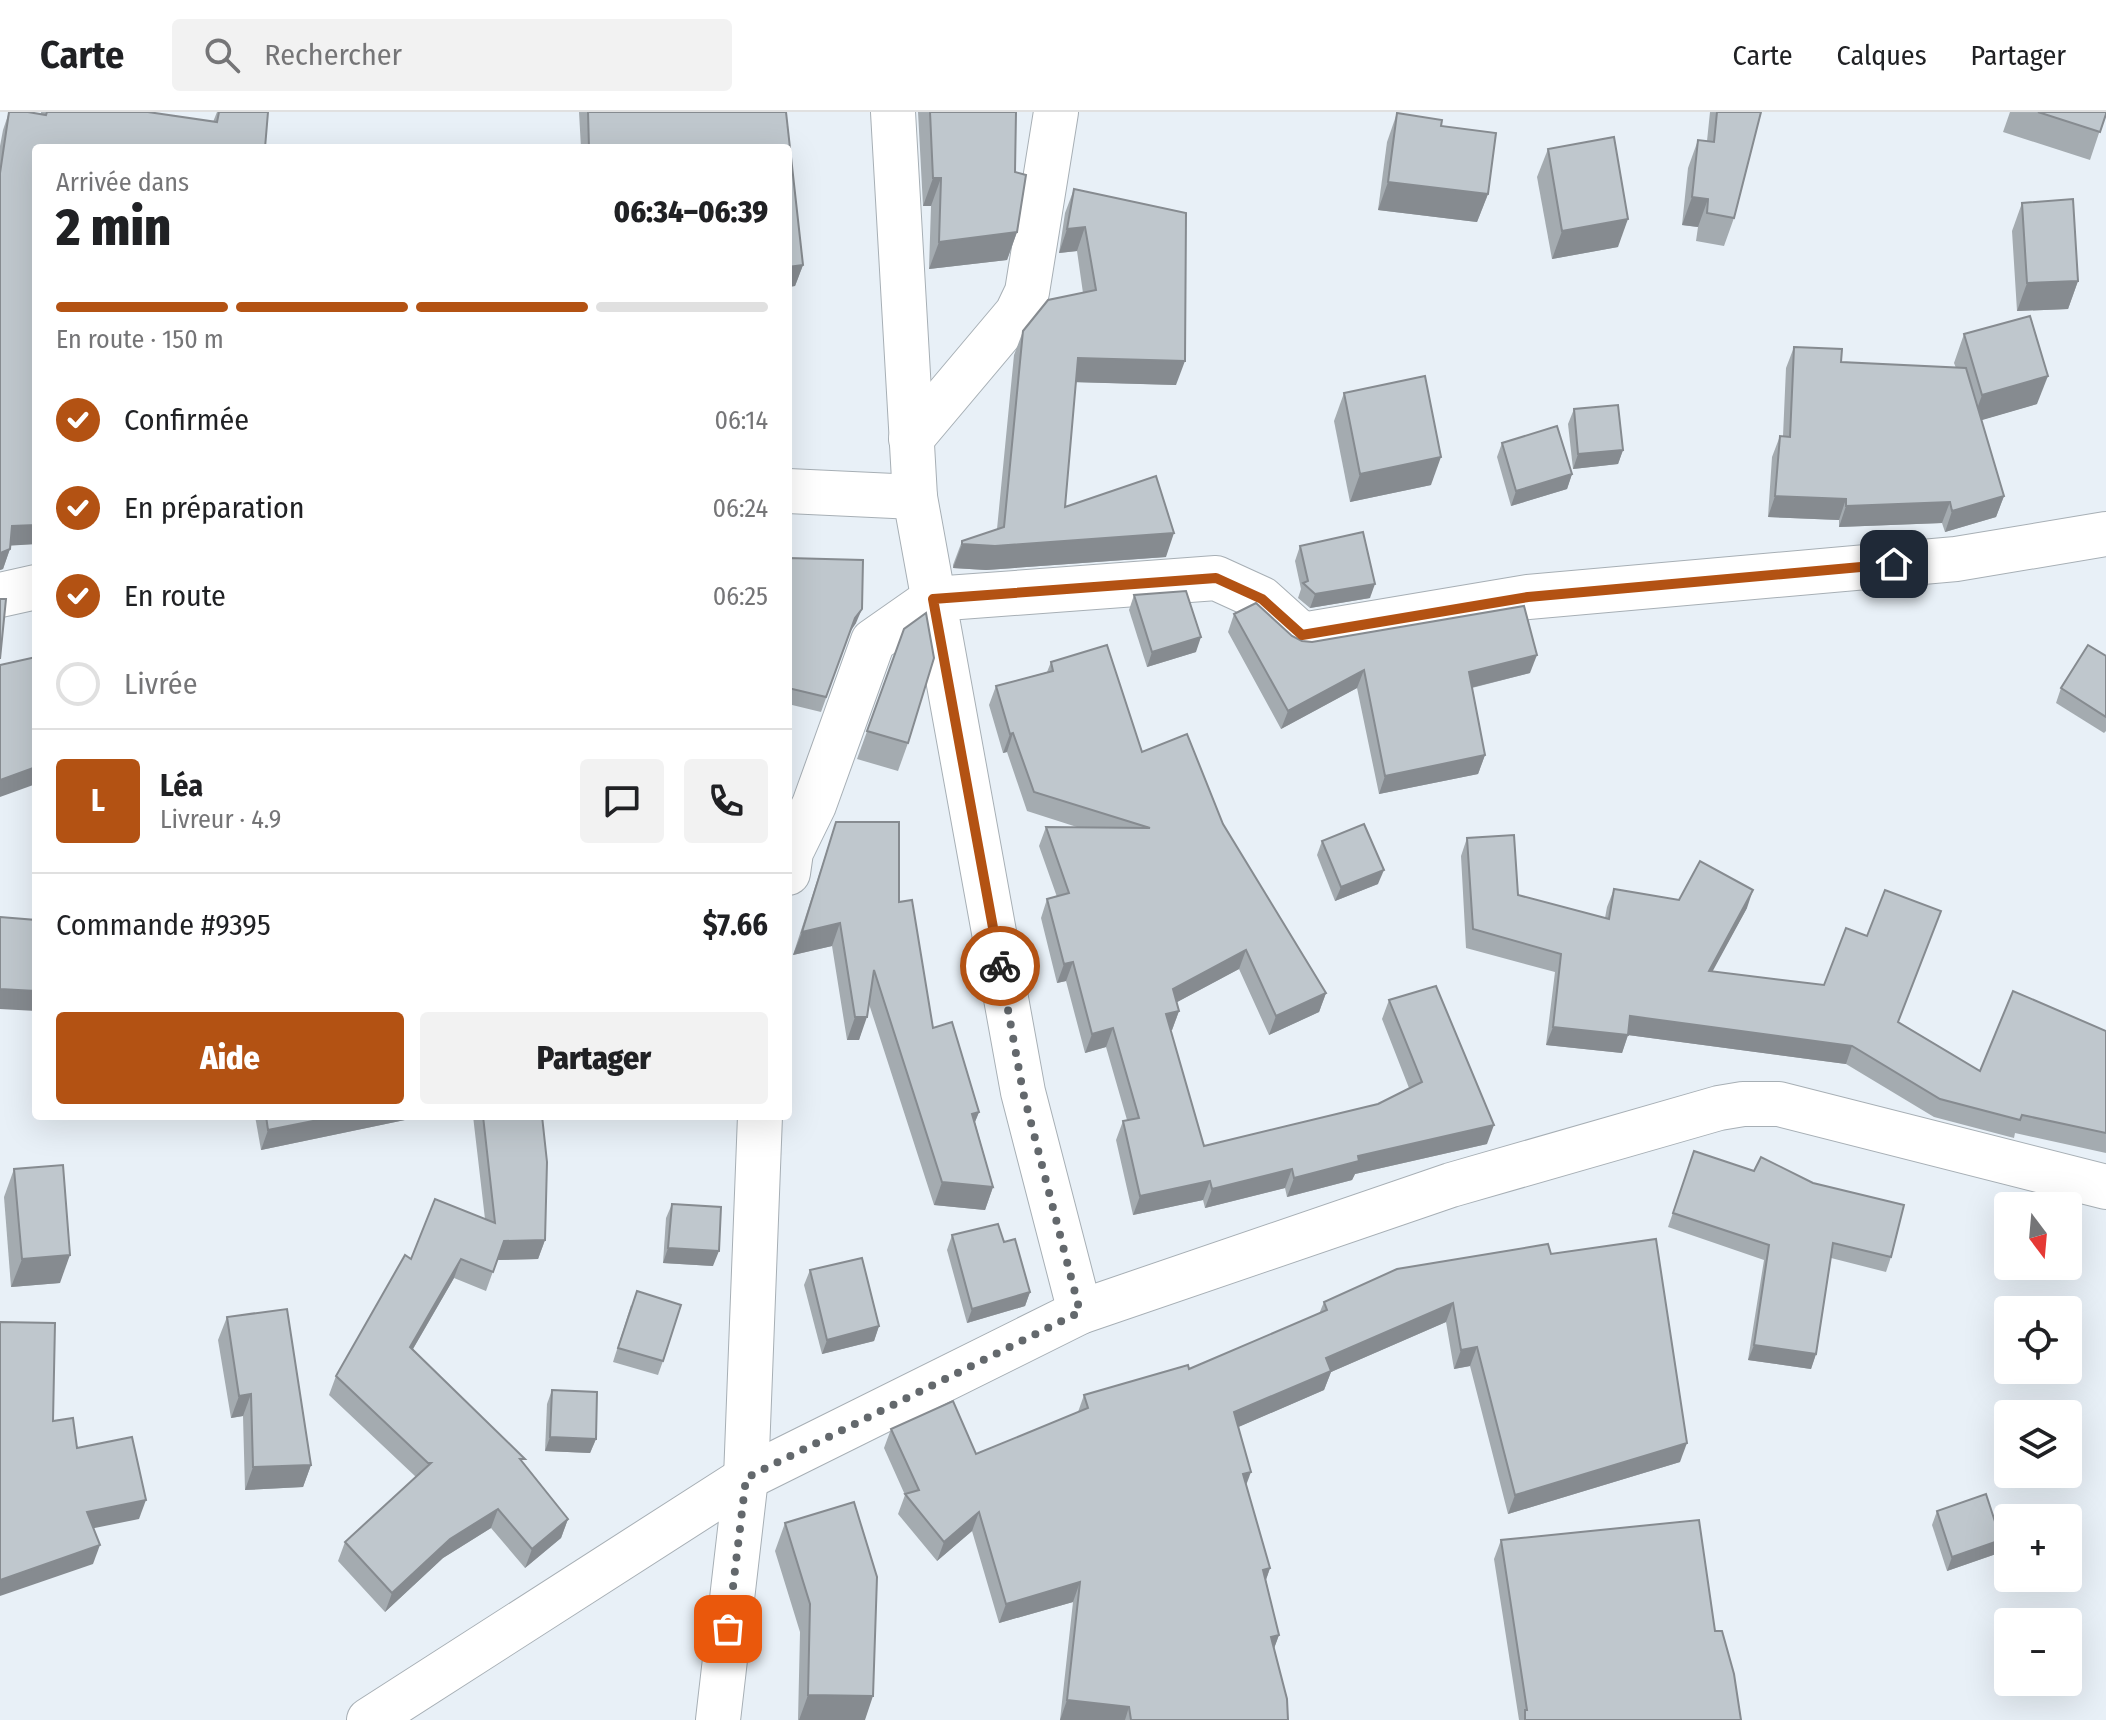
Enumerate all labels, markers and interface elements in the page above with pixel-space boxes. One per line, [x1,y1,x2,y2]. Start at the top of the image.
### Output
search box [172,19,732,91]
text: Carte [40,32,124,78]
icon: search [200,33,244,77]
text: Rechercher [264,37,402,73]
text: Carte [1733,39,1793,72]
text: Calques [1837,39,1927,72]
text: Partager [1971,39,2066,72]
text: Arrivée dans [56,167,189,198]
text: 06:34–06:39 [614,194,768,230]
text: 2 min [56,196,171,259]
text: En route · 150 m [56,324,224,355]
icon: check [56,398,100,442]
text: Confirmée [124,402,249,438]
text: 06:14 [714,405,768,436]
icon: check [56,486,100,530]
text: En préparation [124,490,305,526]
text: 06:24 [713,493,768,524]
pin [1860,530,1928,598]
icon: home [1872,542,1916,586]
icon: check [56,574,100,618]
text: En route [124,578,226,614]
text: 06:25 [713,581,768,612]
text: Livrée [124,666,197,702]
button: chat [580,759,664,843]
button: phone [684,759,768,843]
text: Léa [160,768,203,804]
text: L [91,783,105,819]
text: Livreur · 4.9 [160,804,281,835]
text: Commande #9395 [56,907,271,943]
text: $7.66 [703,907,768,943]
courier [960,926,1040,1006]
icon: bike [978,944,1022,988]
button: Aide [56,1012,404,1104]
button: Partager [420,1012,768,1104]
north arrow [1994,1192,2082,1280]
map controls [1994,1192,2082,1696]
button: locate [1994,1296,2082,1384]
button: layers [1994,1400,2082,1488]
button: + [1994,1504,2082,1592]
pin [694,1595,762,1663]
icon: bag [706,1607,750,1651]
button: − [1994,1608,2082,1696]

